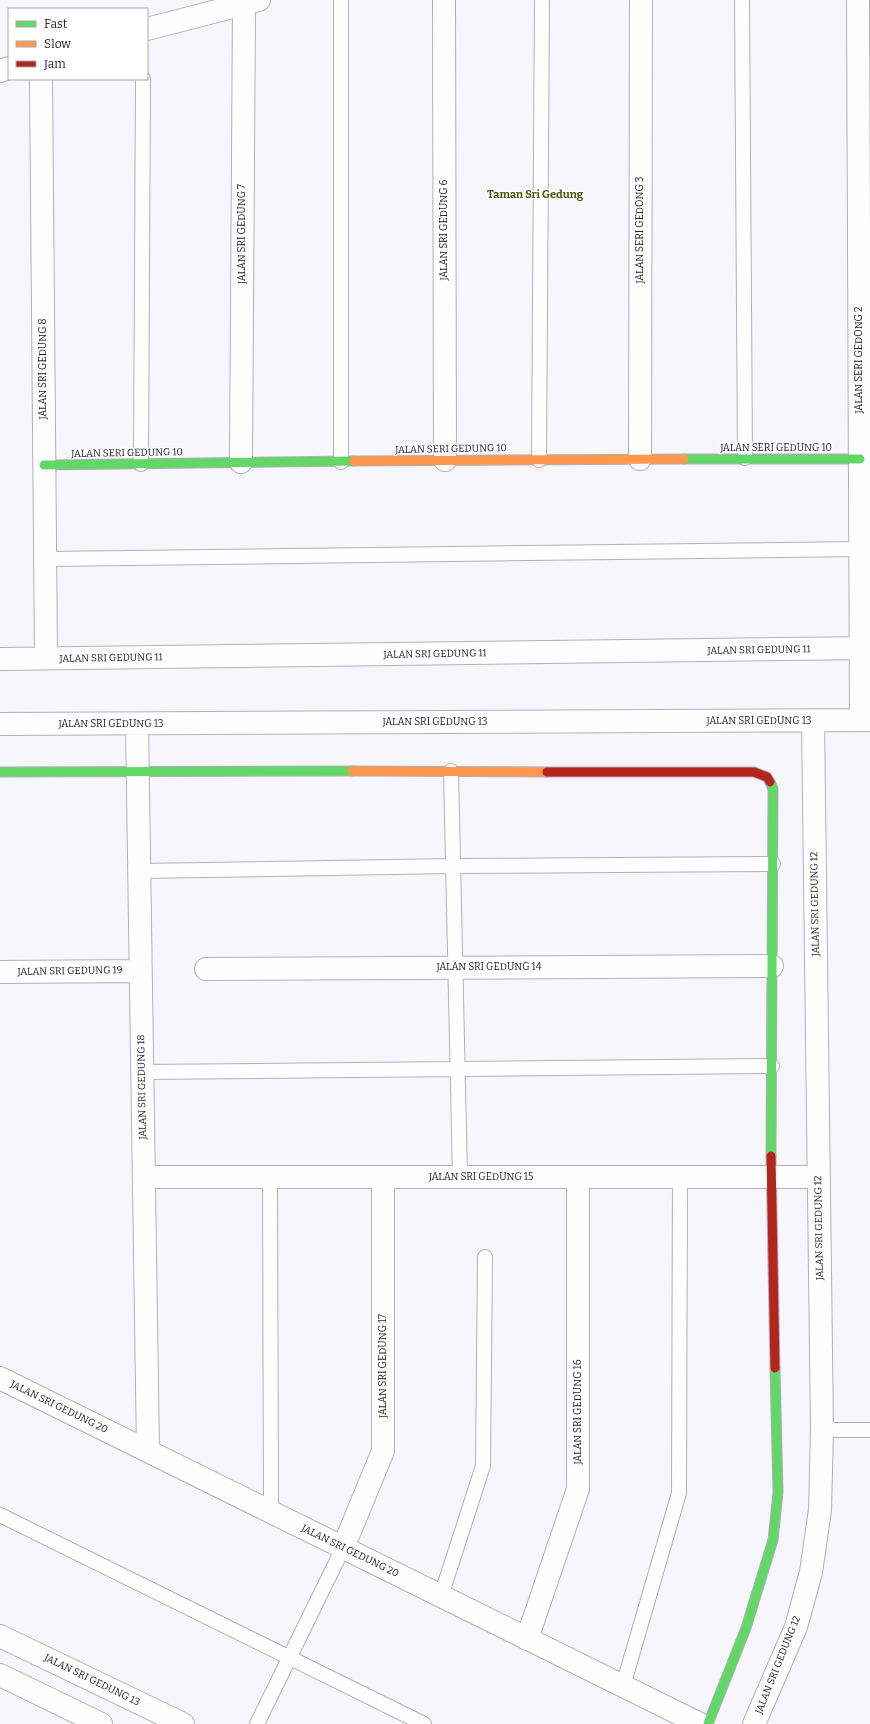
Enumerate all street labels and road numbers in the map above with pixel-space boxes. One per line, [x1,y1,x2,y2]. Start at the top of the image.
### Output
street label: JALAN SERI GEDONG 3 [634,176,646,285]
street label: JALAN SRI GEDUNG 6 [438,179,450,281]
street label: JALAN SRI GEDUNG 7 [236,184,248,285]
street label: JALAN SERI GEDONG 2 [853,307,865,414]
street label: JALAN SRI GEDUNG 8 [37,318,49,421]
street label: JALAN SERI GEDUNG 10 [394,442,507,456]
street label: JALAN SERI GEDUNG 10 [719,442,832,454]
street label: JALAN SERI GEDUNG 10 [70,446,183,460]
street label: JALAN SRI GEDUNG 11 [706,643,811,657]
street label: JALAN SRI GEDUNG 11 [382,647,487,661]
street label: JALAN SRI GEDUNG 11 [58,651,163,665]
street label: JALAN SRI GEDUNG 13 [706,715,812,727]
street label: JALAN SRI GEDUNG 13 [382,716,488,728]
street label: JALAN SRI GEDUNG 13 [58,718,164,730]
street label: JALAN SRI GEDUNG 12 [808,852,822,957]
street label: JALAN SRI GEDUNG 14 [436,961,542,973]
street label: JALAN SRI GEDUNG 19 [16,964,123,978]
street label: JALAN SRI GEDUNG 18 [135,1034,149,1141]
street label: JALAN SRI GEDUNG 15 [428,1171,533,1183]
street label: JALAN SRI GEDUNG 12 [812,1176,826,1281]
street label: JALAN SRI GEDUNG 17 [377,1314,389,1419]
street label: JALAN SRI GEDUNG 16 [572,1359,584,1466]
street label: JALAN SRI GEDUNG 20 [7,1378,110,1436]
street label: JALAN SRI GEDUNG 20 [298,1522,401,1580]
street label: JALAN SRI GEDUNG 12 [752,1614,803,1717]
street label: JALAN SRI GEDUNG 13 [41,1651,142,1709]

